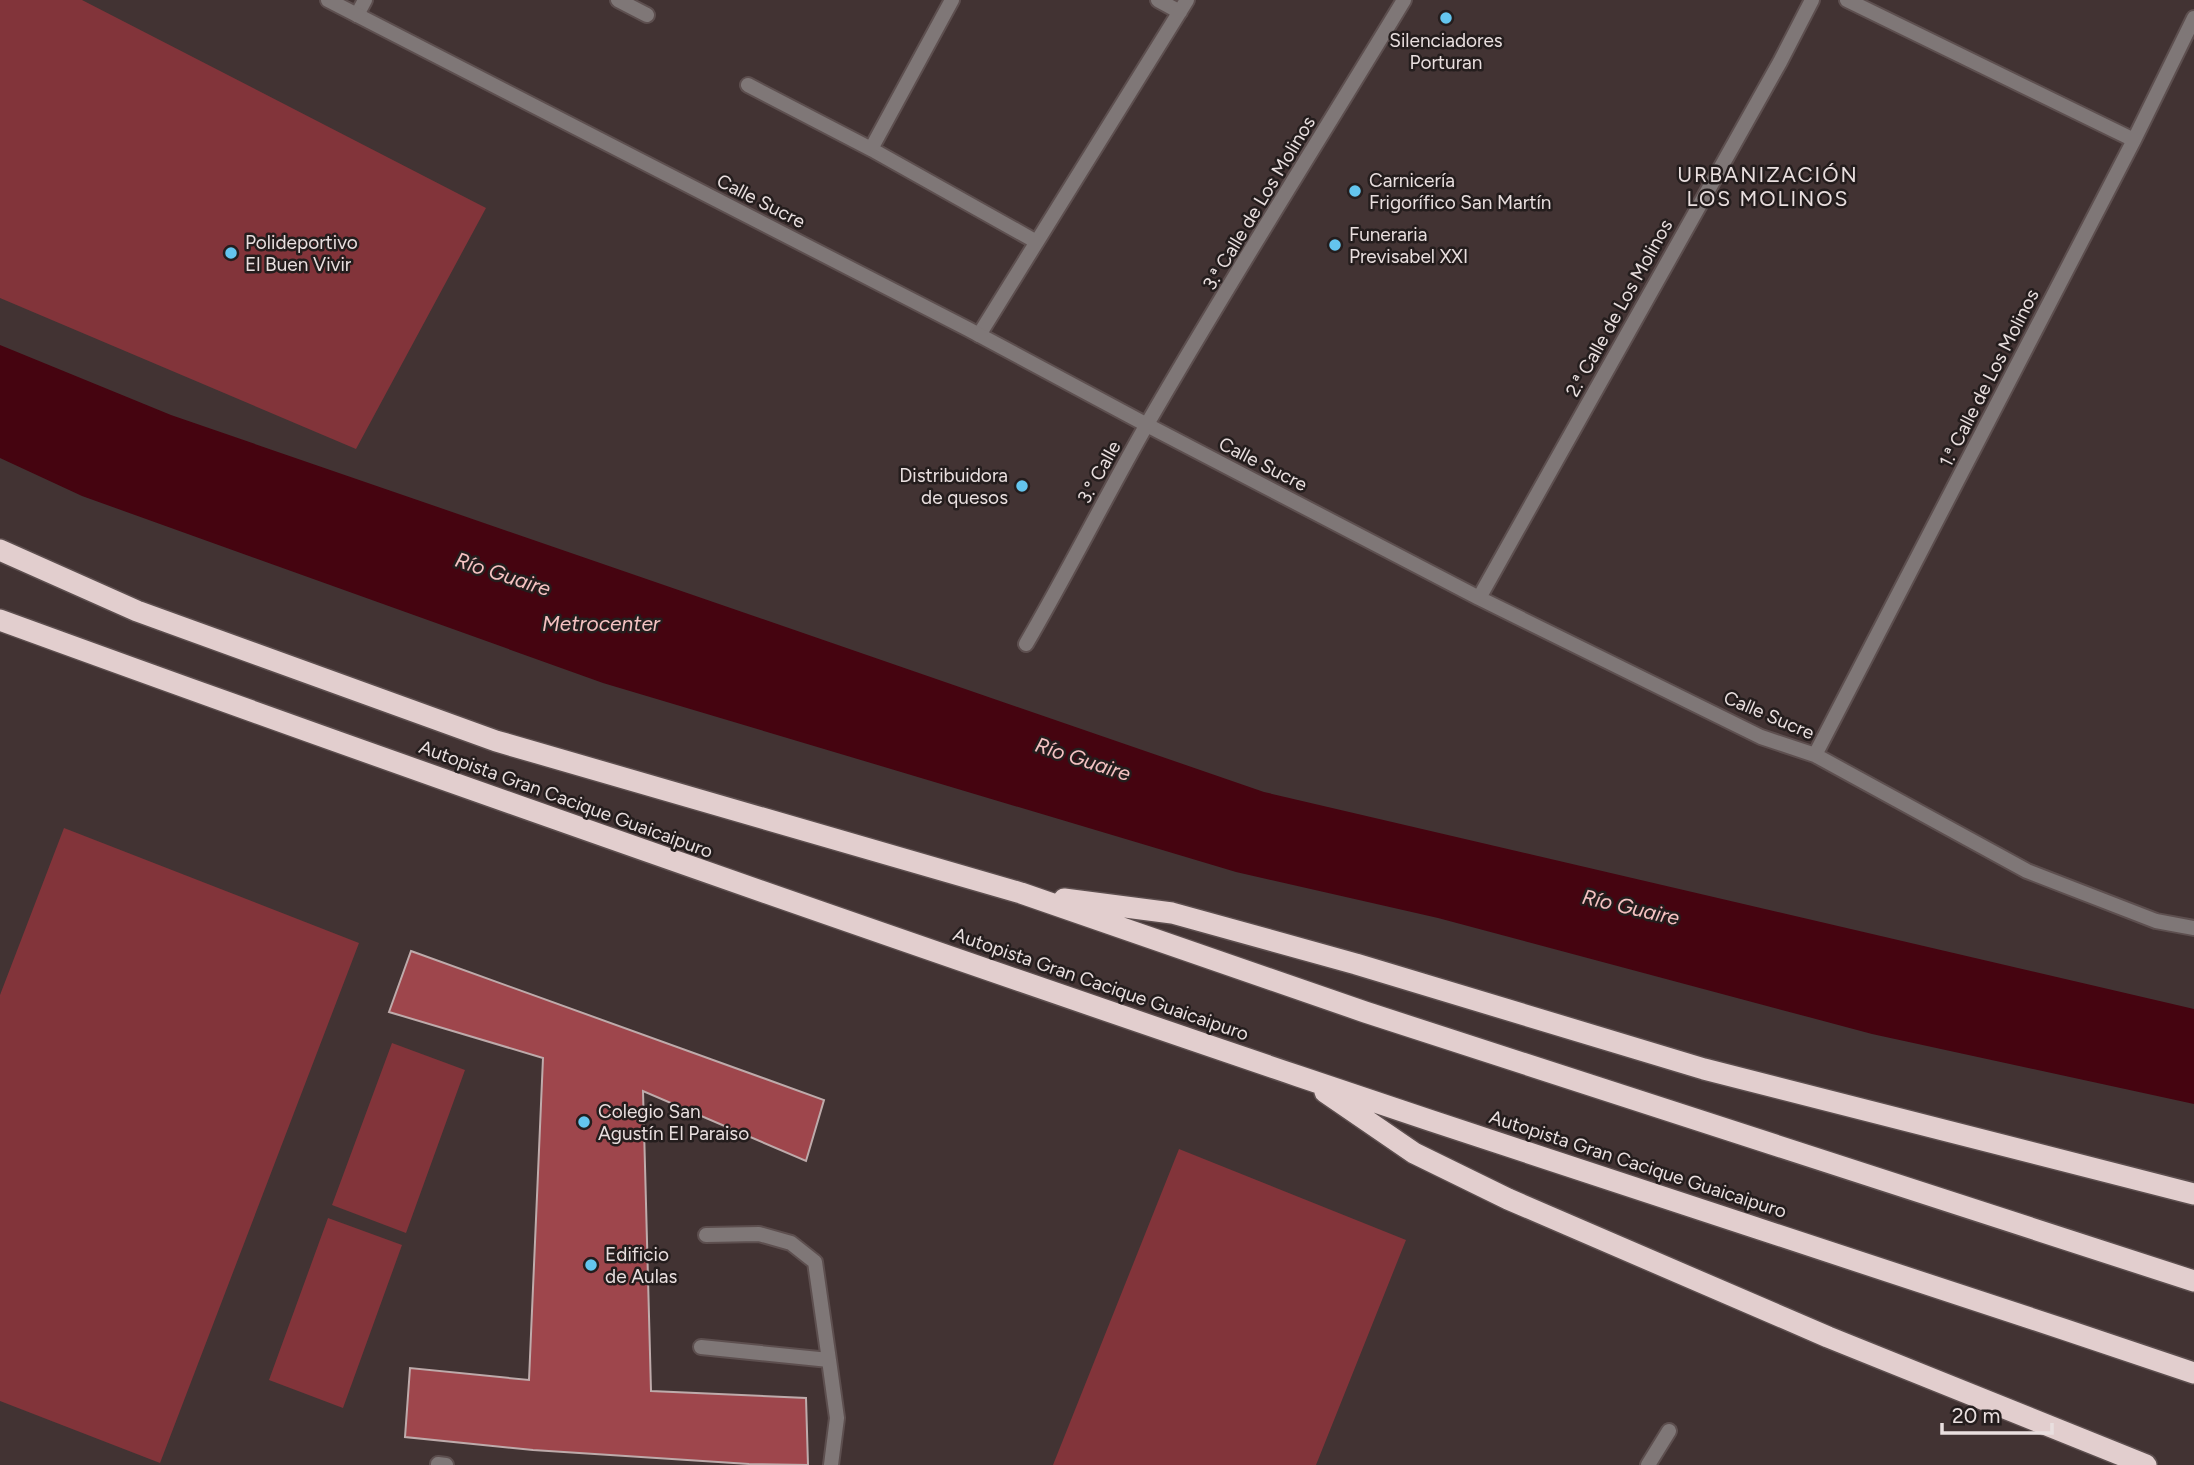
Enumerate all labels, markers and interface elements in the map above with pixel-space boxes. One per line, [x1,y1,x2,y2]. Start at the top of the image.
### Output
marker: Silenciadores Porturan [1438,10,1454,26]
place label: Silenciadores Porturan [1389,29,1503,74]
street label: 3.ª Calle de Los Molinos [1198,112,1320,294]
district label: URBANIZACIÓN LOS MOLINOS [1677,162,1859,211]
street label: Calle Sucre [713,169,809,233]
place label: Carnicería Frigorífico San Martín [1369,169,1551,214]
marker: Carnicería Frigorífico San Martín [1347,183,1363,199]
street label: 2.ª Calle de Los Molinos [1561,215,1677,401]
place label: Funeraria Previsabel XXI [1349,223,1468,268]
place label: Polideportivo El Buen Vivir [245,231,358,276]
marker: Funeraria Previsabel XXI [1327,237,1343,253]
marker: Polideportivo El Buen Vivir [223,245,239,261]
street label: 1.ª Calle de Los Molinos [1934,285,2044,471]
street label: Calle Sucre [1215,432,1311,496]
street label: 3.° Calle [1072,437,1126,507]
place label: Distribuidora de quesos [899,464,1008,509]
marker: Distribuidora de quesos [1014,478,1030,494]
water label: Río Guaire [452,547,554,601]
water label: Metrocenter [542,611,661,636]
street label: Calle Sucre [1720,686,1818,744]
water label: Río Guaire [1032,732,1134,786]
street label: Autopista Gran Cacique Guaicaipuro [416,735,716,863]
water label: Río Guaire [1580,884,1683,930]
street label: Autopista Gran Cacique Guaicaipuro [950,923,1252,1045]
place label: Colegio San Agustín El Paraiso [598,1100,749,1145]
street label: Autopista Gran Cacique Guaicaipuro [1487,1105,1789,1223]
marker: Colegio San Agustín El Paraiso [576,1114,592,1130]
place label: Edificio de Aulas [605,1243,678,1288]
marker: Edificio de Aulas [583,1257,599,1273]
scale bar [1942,1392,2052,1436]
text: 20 m [1952,1403,2000,1428]

